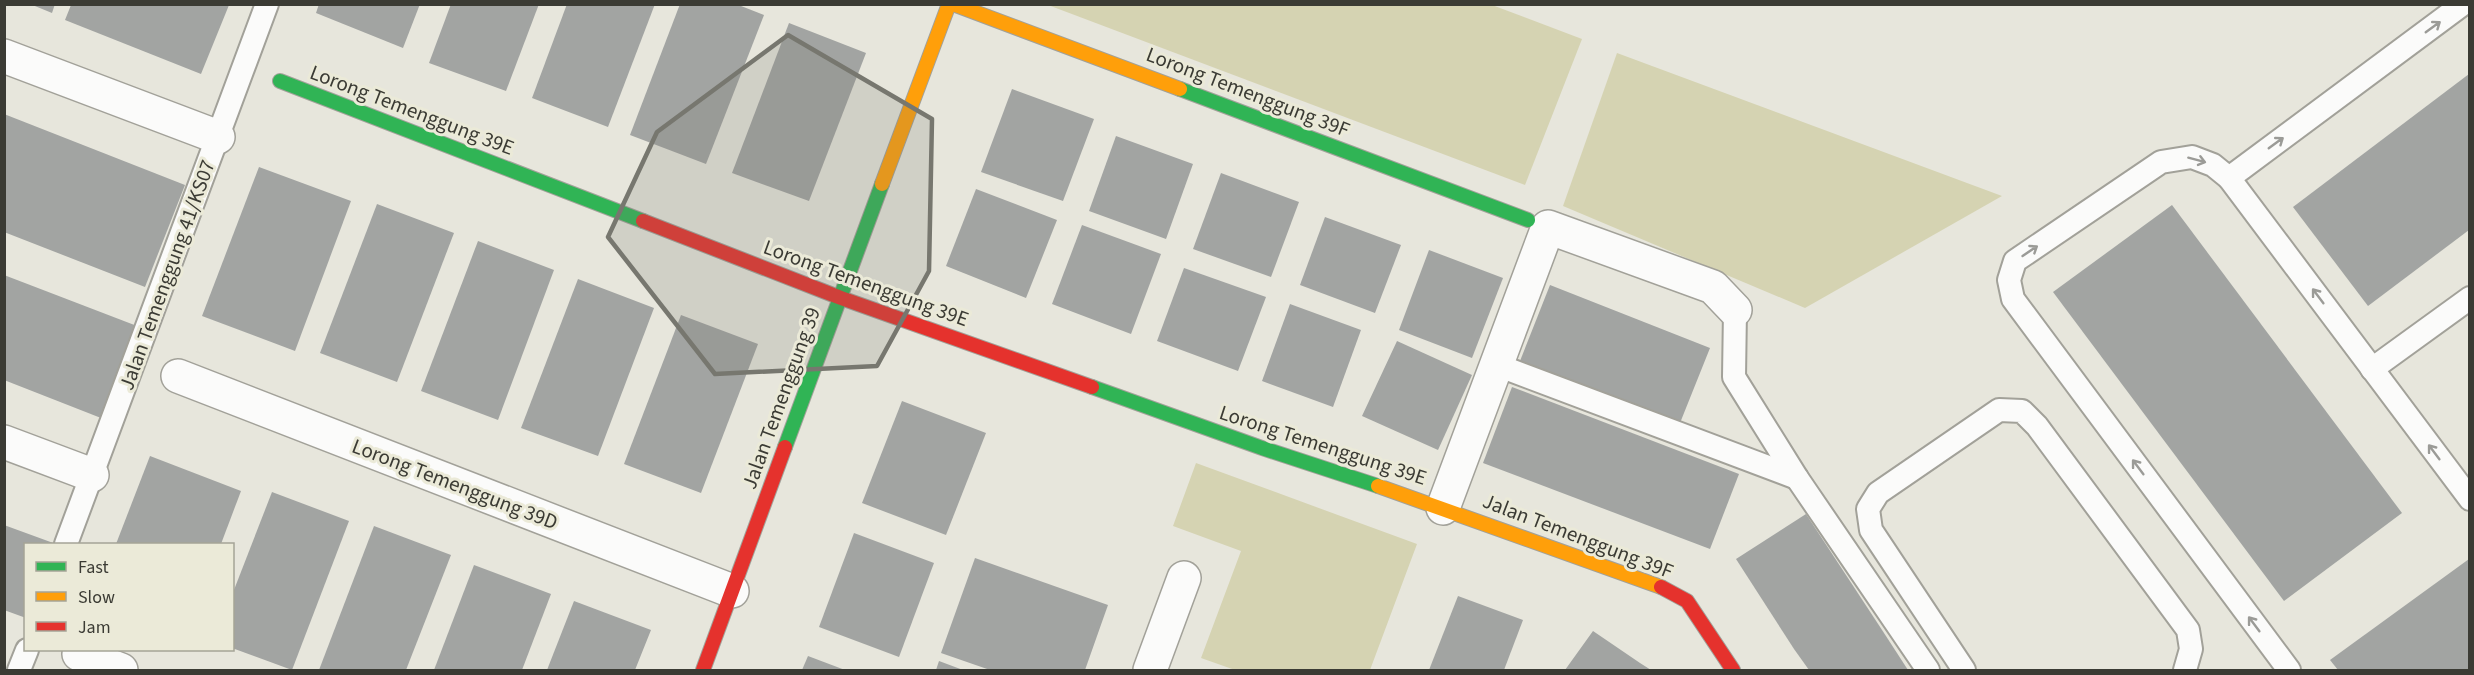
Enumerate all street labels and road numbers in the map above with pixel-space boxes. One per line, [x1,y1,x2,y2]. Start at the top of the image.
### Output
street label: Lorong Temenggung 39F [1142,39,1354,145]
street label: Lorong Temenggung 39E [306,57,518,163]
street label: Jalan Temenggung 41/KS07 [111,156,223,394]
street label: Lorong Temenggung 39E [759,232,973,334]
street label: Jalan Temenggung 39 [734,303,828,493]
street label: Lorong Temenggung 39E [1215,397,1431,493]
street label: Lorong Temenggung 39D [348,431,562,537]
street label: Jalan Temenggung 39F [1478,486,1678,586]

